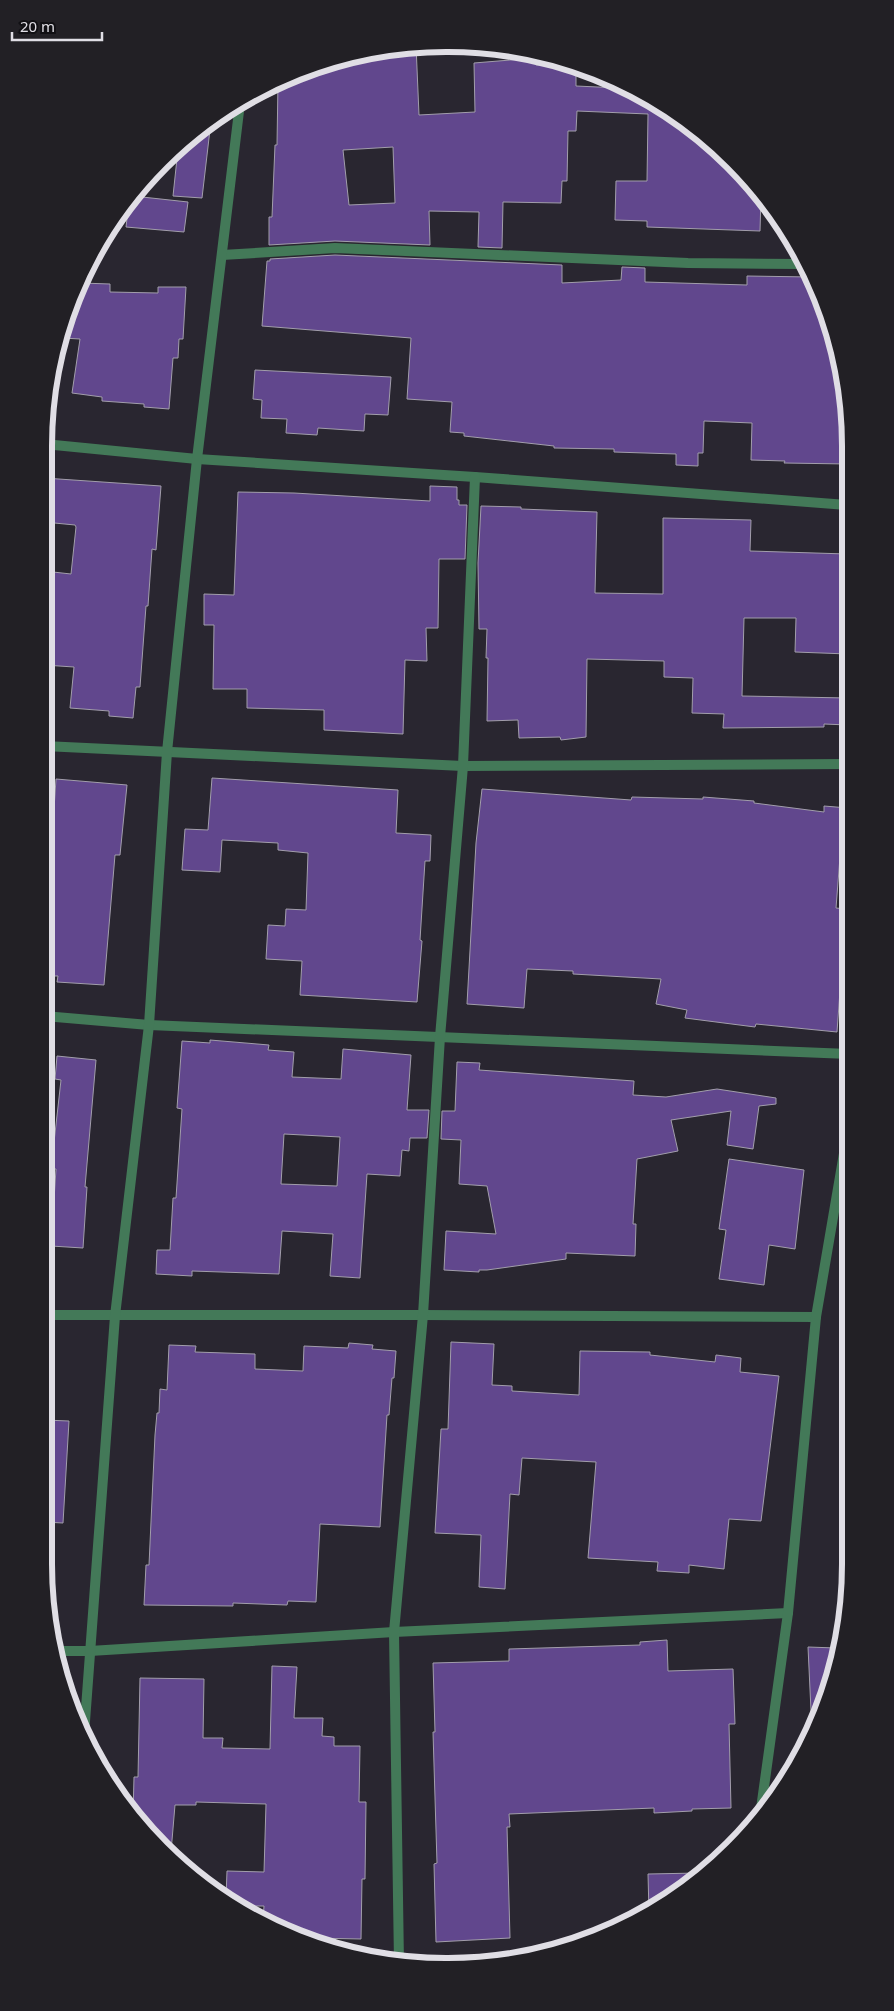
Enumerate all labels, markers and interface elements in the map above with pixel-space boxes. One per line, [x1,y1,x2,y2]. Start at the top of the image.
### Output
scale bar [12,10,102,42]
text: 20 m [20,16,55,36]

